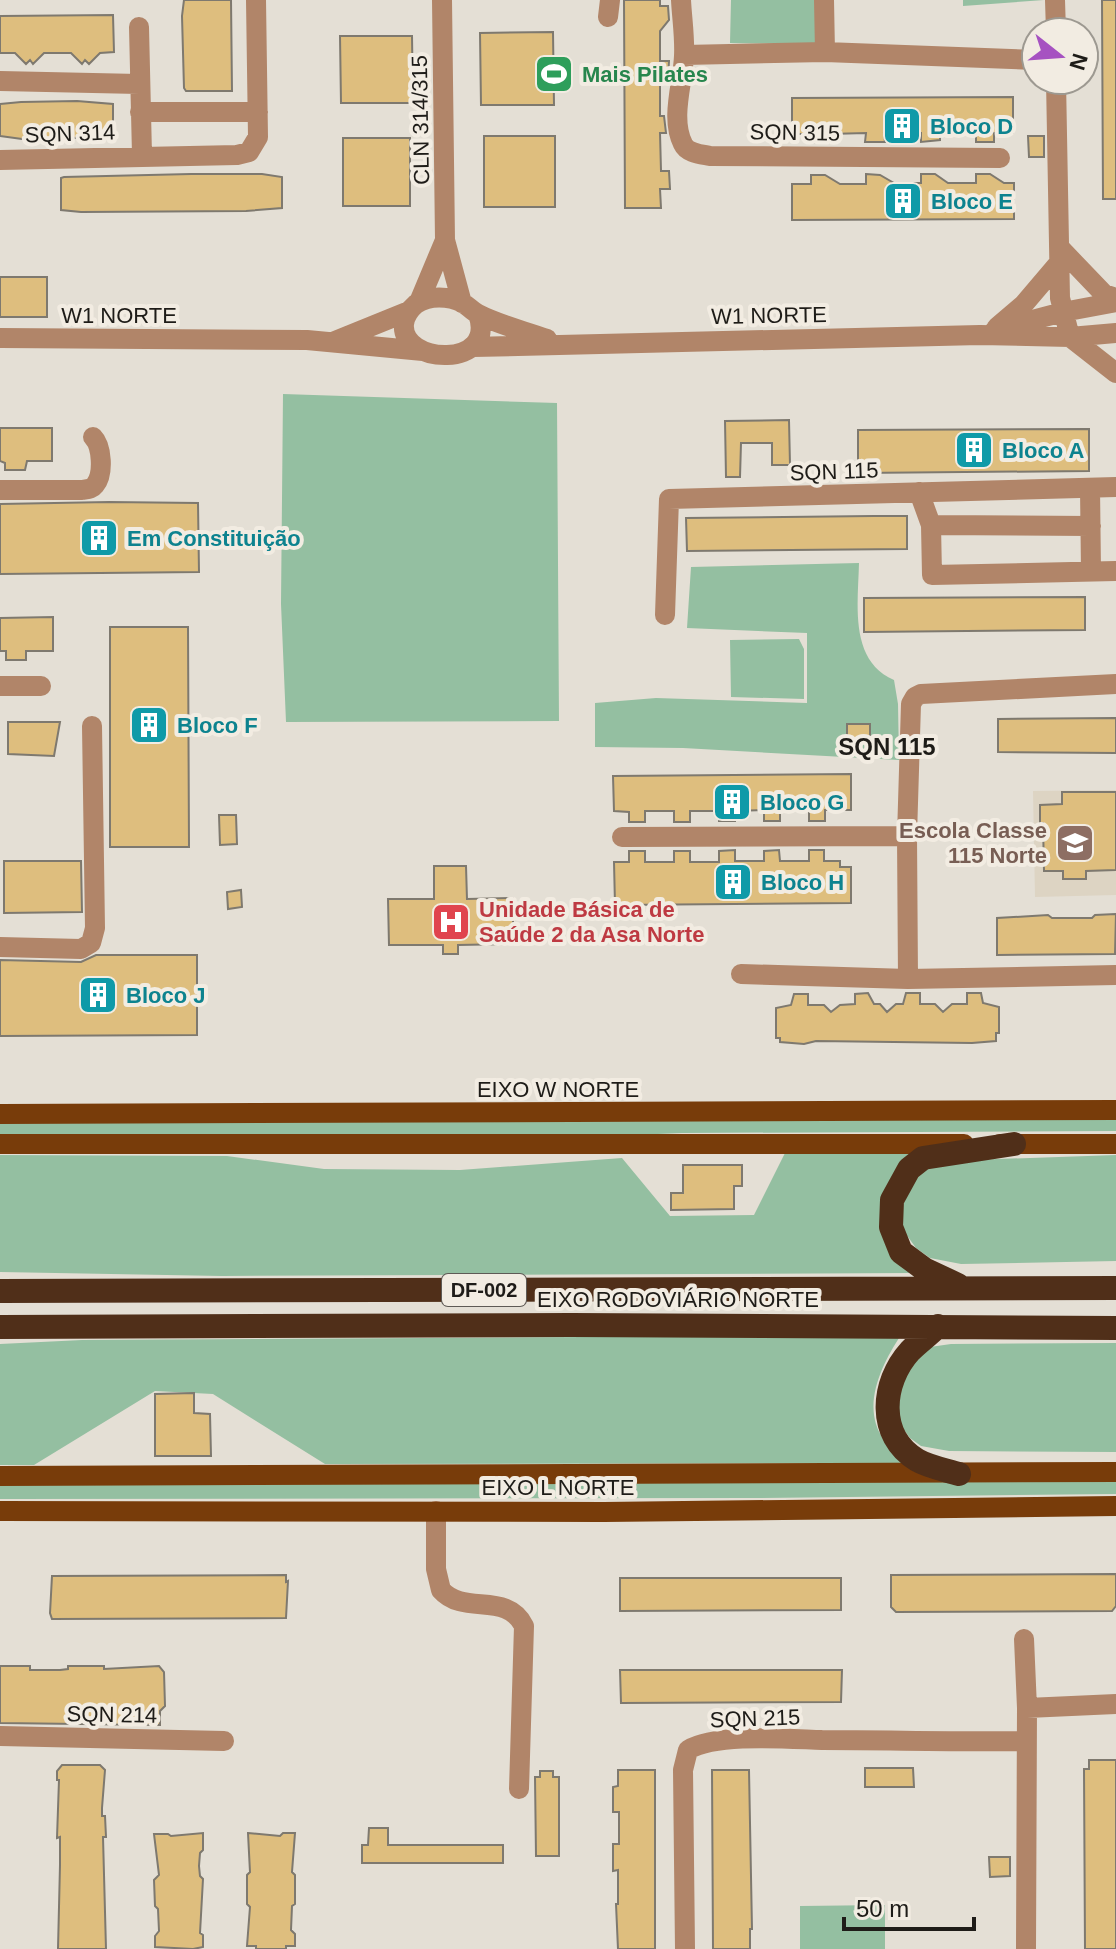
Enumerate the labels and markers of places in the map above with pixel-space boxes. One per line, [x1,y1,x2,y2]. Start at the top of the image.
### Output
sports icon: Mais Pilates [533,53,575,95]
place label: Mais Pilates [582,62,708,87]
building icon: Bloco D [881,105,923,147]
place label: Bloco D [930,114,1013,139]
building icon: Bloco E [882,180,924,222]
place label: Bloco E [931,189,1013,214]
building icon: Bloco A [953,429,995,471]
place label: Bloco A [1002,438,1084,463]
building icon: Em Constituição [78,517,120,559]
place label: Em Constituição [127,526,301,551]
building icon: Bloco F [128,704,170,746]
place label: Bloco F [177,713,258,738]
building icon: Bloco G [711,781,753,823]
place label: Bloco G [760,790,844,815]
place label: Escola Classe 115 Norte [899,818,1047,868]
school or university icon: Escola Classe 115 Norte [1054,822,1096,864]
building icon: Bloco H [712,861,754,903]
place label: Bloco H [761,870,844,895]
place label: Unidade Básica de Saúde 2 da Asa Norte [479,897,704,947]
hospital icon: Unidade Básica de Saúde 2 da Asa Norte [430,901,472,943]
building icon: Bloco J [77,974,119,1016]
place label: Bloco J [126,983,205,1008]

